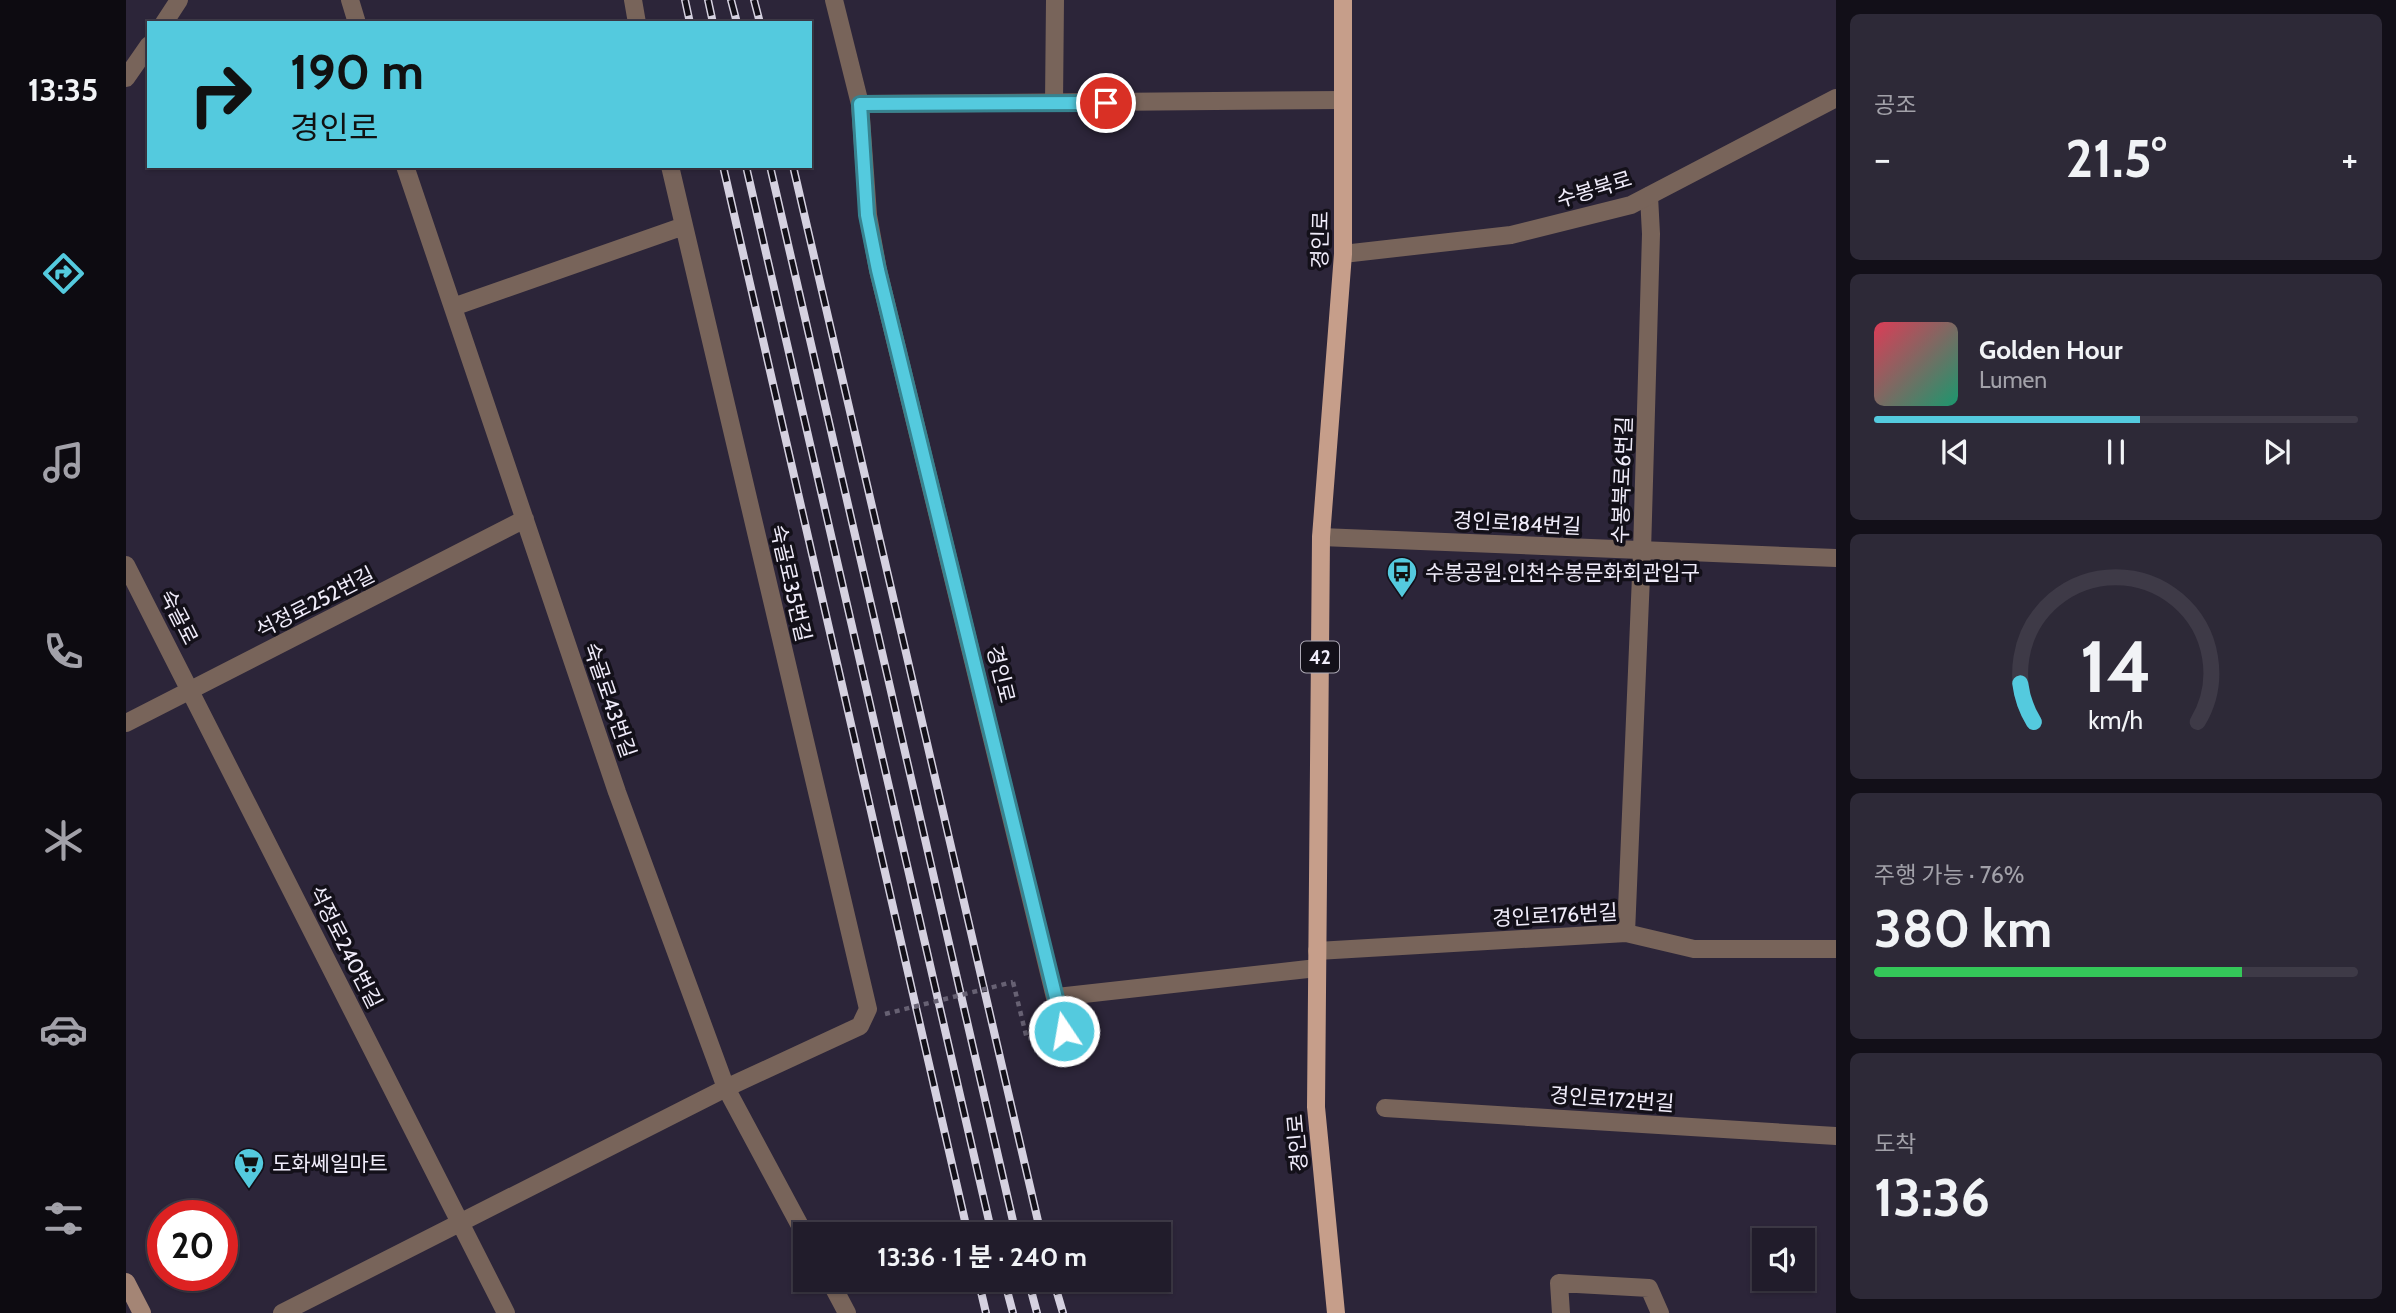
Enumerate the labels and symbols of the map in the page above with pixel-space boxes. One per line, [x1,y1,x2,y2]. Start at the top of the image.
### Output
pin [1076,73,1136,133]
street label: 수봉북로 [1553,166,1635,212]
street label: 경인로 [1307,211,1333,269]
street label: 수봉북로6번길 [1607,416,1637,544]
street label: 경인로184번길 [1452,507,1582,539]
street label: 숙골로35번길 [765,522,817,644]
bus stop icon: 수봉공원.인천수봉문화회관입구 [1385,555,1419,599]
place label: 수봉공원.인천수봉문화회관입구 [1425,560,1700,585]
street label: 석정로252번길 [251,561,379,643]
street label: 숙골로 [155,585,203,649]
street label: 숙골로43번길 [579,639,641,761]
road number: 42 [1301,642,1339,672]
street label: 경인로 [982,643,1020,705]
street label: 석정로240번길 [304,881,388,1013]
street label: 경인로176번길 [1492,899,1618,931]
position arrow [1027,994,1101,1068]
street label: 경인로172번길 [1549,1082,1675,1116]
street label: 경인로 [1282,1113,1312,1173]
supermarket icon: 도화쎄일마트 [232,1146,266,1190]
place label: 도화쎄일마트 [272,1151,388,1176]
speed limit sign: 20 [147,1200,238,1291]

